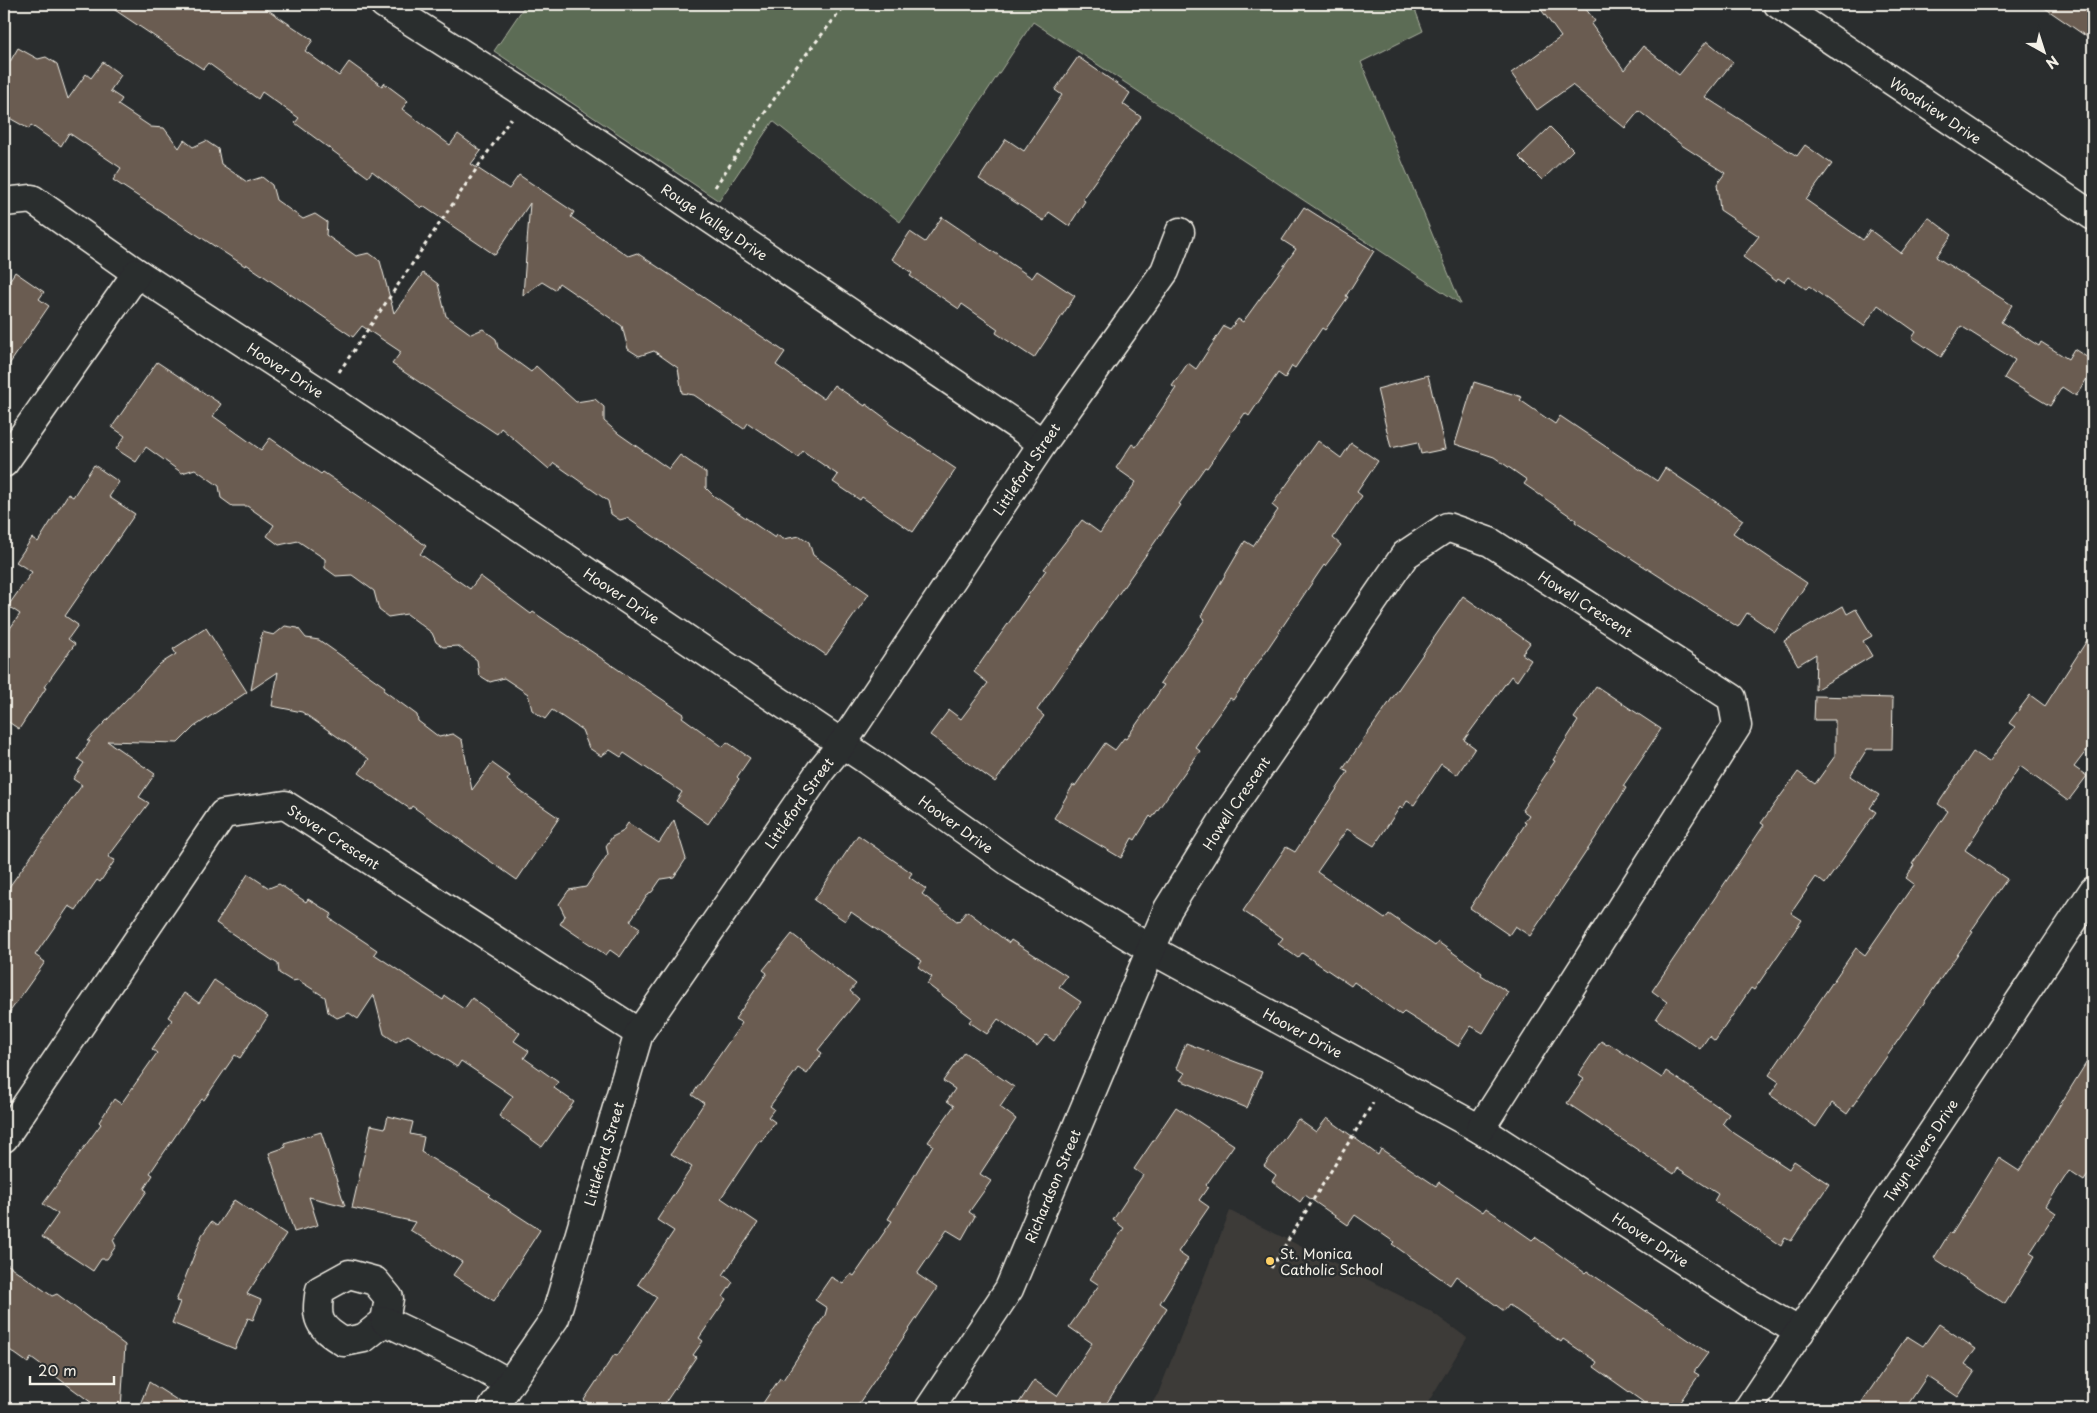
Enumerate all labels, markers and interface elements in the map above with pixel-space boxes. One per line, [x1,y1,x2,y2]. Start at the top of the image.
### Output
north arrow [2020,28,2070,78]
text: N [2042,51,2063,74]
street label: Woodview Drive [1885,72,1986,149]
street label: Rouge Valley Drive [657,178,772,265]
street label: Hoover Drive [243,337,328,403]
street label: Littleford Street [987,418,1065,519]
street label: Hoover Drive [580,562,664,629]
street label: Howell Crescent [1534,565,1637,642]
street label: Littleford Street [759,752,838,853]
street label: Howell Crescent [1197,752,1275,854]
street label: Hoover Drive [915,790,998,858]
street label: Stover Crescent [284,799,385,874]
street label: Hoover Drive [1260,1002,1346,1063]
street label: Twyn Rivers Drive [1878,1094,1963,1206]
street label: Littleford Street [578,1099,629,1208]
street label: Richardson Street [1019,1125,1085,1246]
street label: Hoover Drive [1608,1207,1693,1272]
place label: St. Monica Catholic School [1280,1243,1383,1280]
marker: St. Monica Catholic School [1264,1255,1276,1267]
scale bar [30,1353,114,1385]
text: 20 m [38,1358,77,1381]

